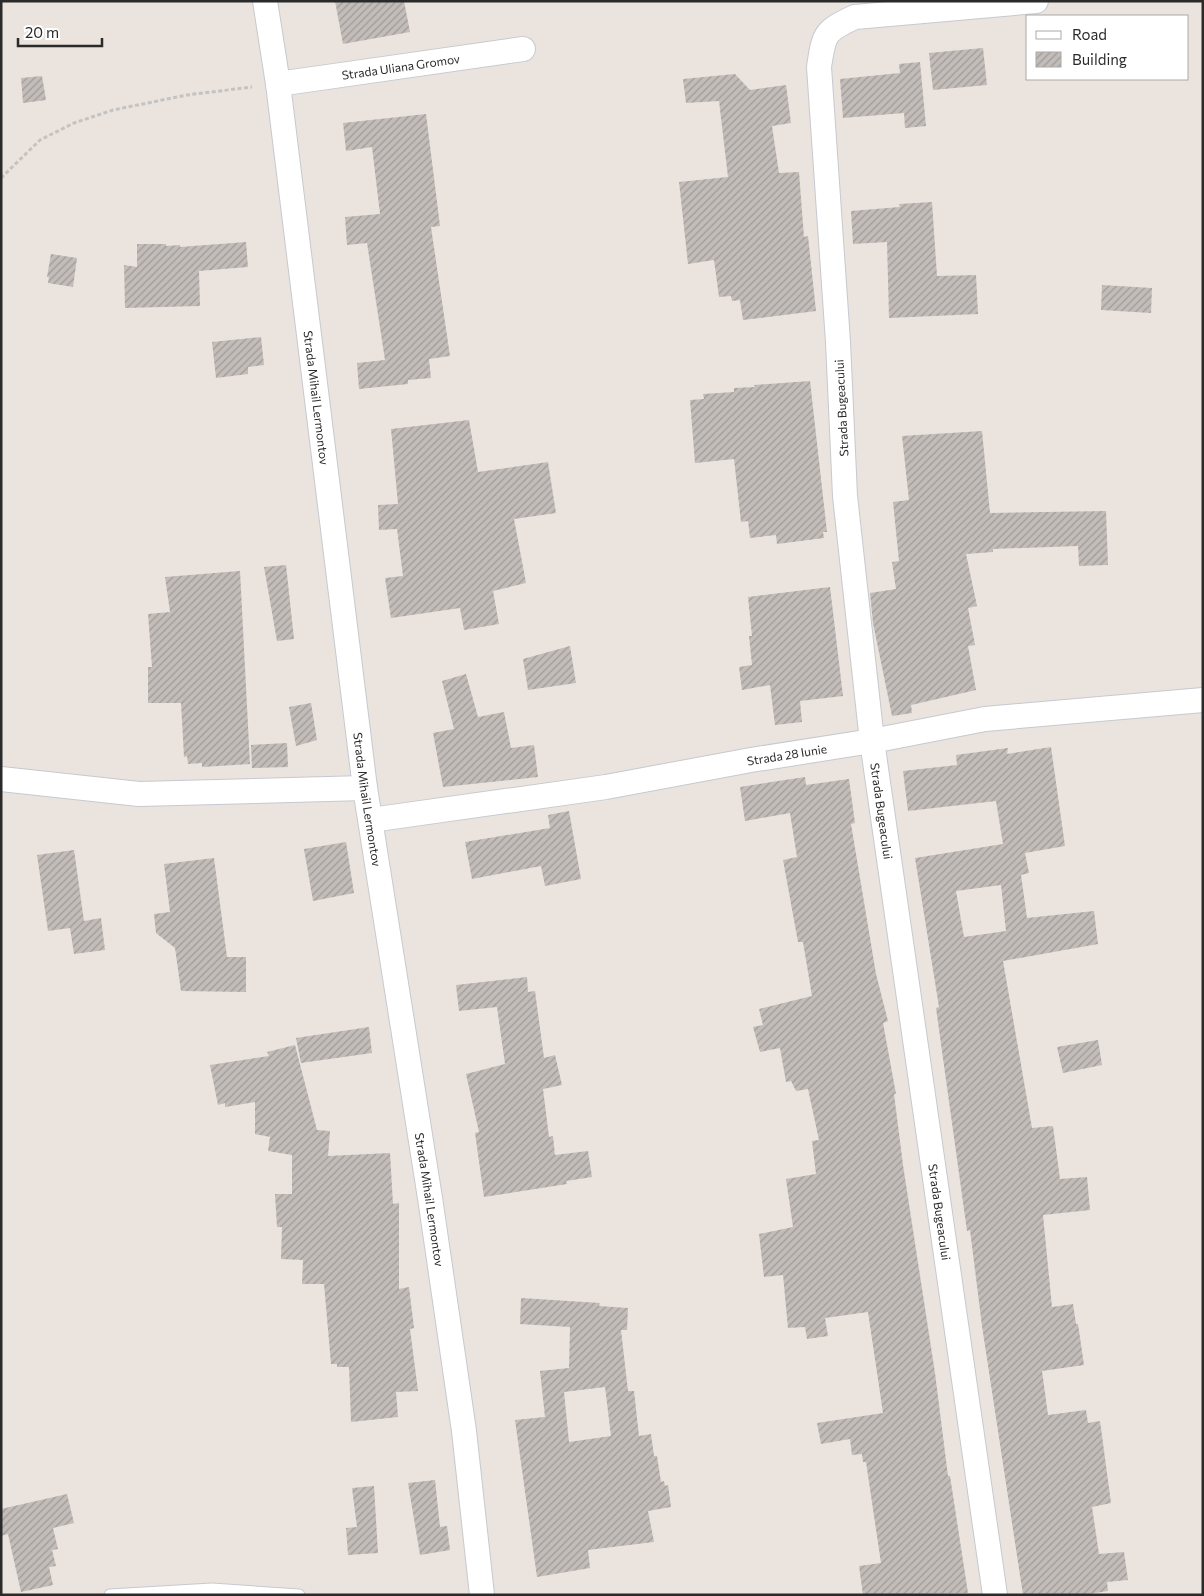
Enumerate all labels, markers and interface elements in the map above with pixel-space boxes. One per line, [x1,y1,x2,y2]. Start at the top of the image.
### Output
scale bar [18,15,101,47]
legend [1026,15,1189,80]
text: 20 m [25,23,59,41]
text: Road [1072,25,1107,43]
text: Building [1072,50,1127,68]
street label: Strada Uliana Gromov [341,51,461,82]
street label: Strada Mihail Lermontov [302,330,332,466]
street label: Strada Bugeacului [831,359,851,457]
street label: Strada Mihail Lermontov [351,732,384,867]
street label: Strada 28 Iunie [746,741,828,768]
street label: Strada Bugeacului [868,762,896,860]
street label: Strada Mihail Lermontov [413,1132,447,1267]
street label: Strada Bugeacului [926,1163,954,1261]

